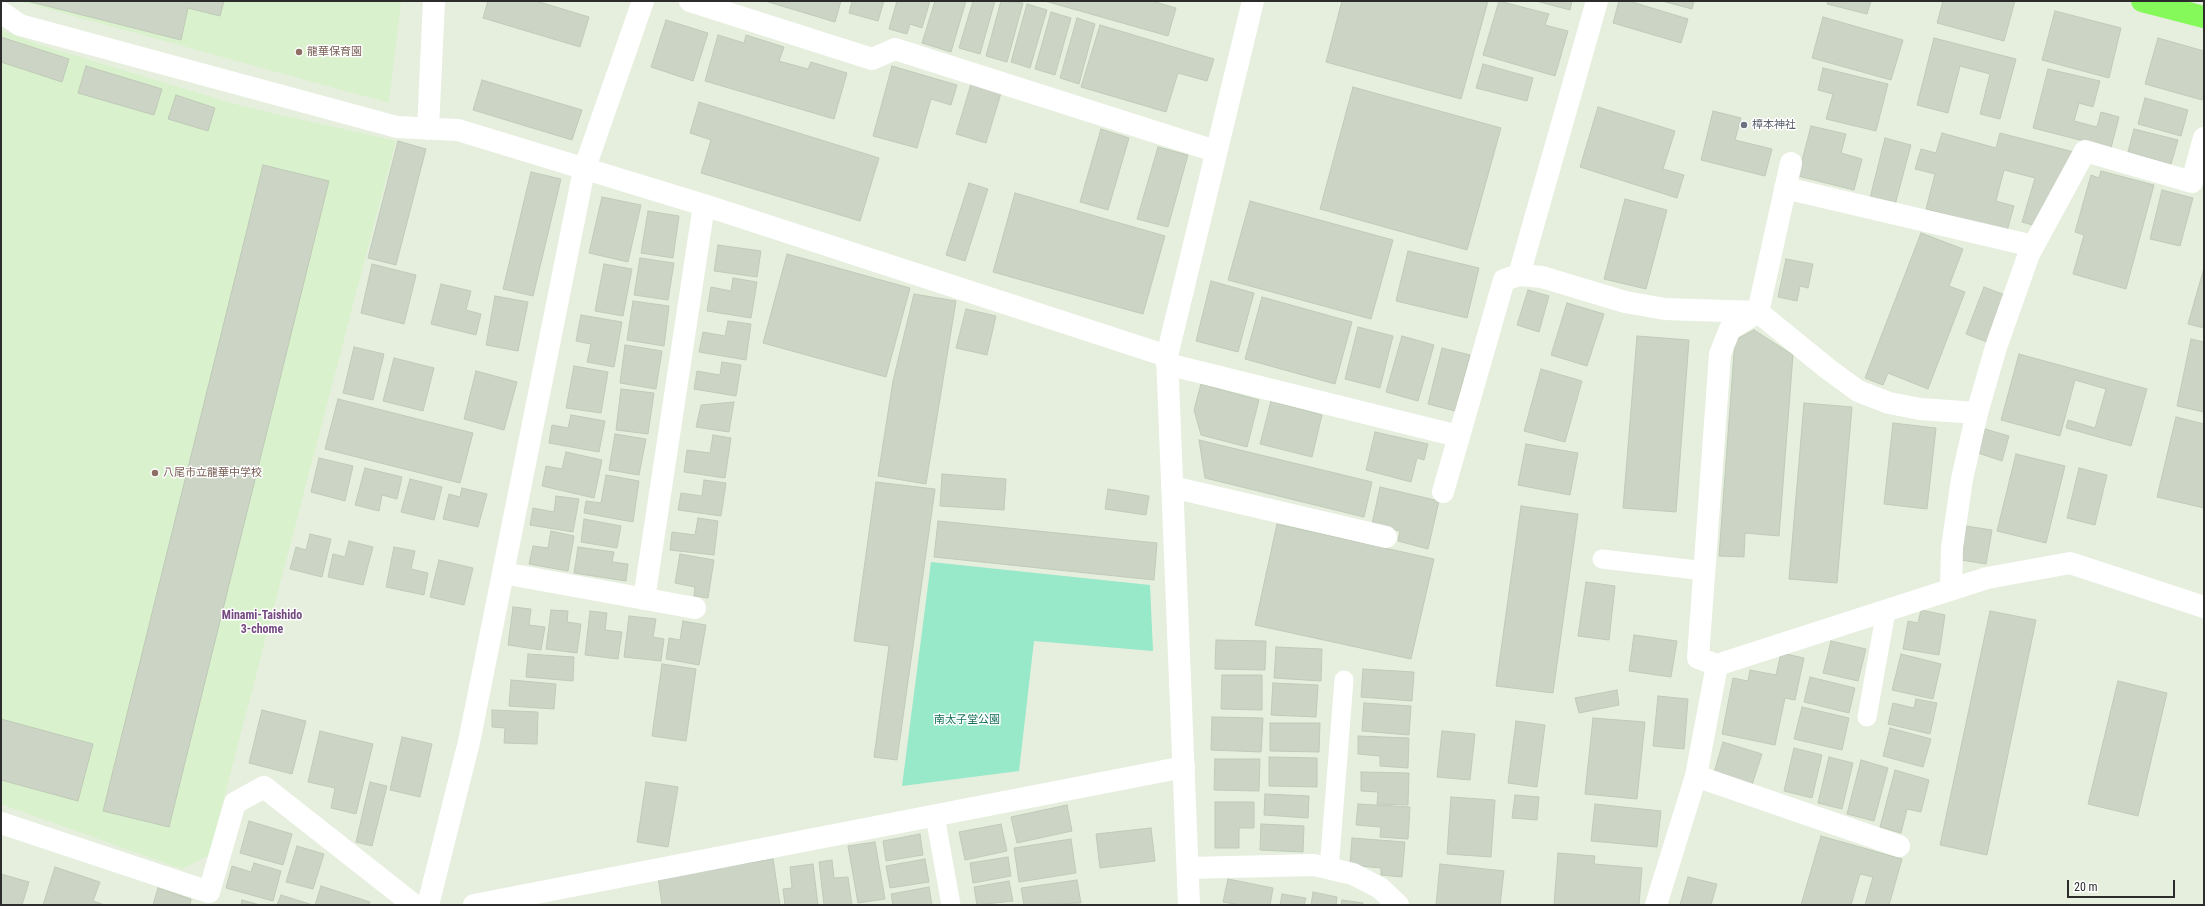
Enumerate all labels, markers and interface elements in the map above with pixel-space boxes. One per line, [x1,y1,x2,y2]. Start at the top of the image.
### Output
place label: 龍華保育園 [307,45,362,59]
marker: 龍華保育園 [294,47,304,57]
place label: 樟本神社 [1752,118,1796,132]
marker: 樟本神社 [1739,120,1749,130]
place label: 八尾市立龍華中学校 [163,466,262,480]
marker: 八尾市立龍華中学校 [150,468,160,478]
district label: Minami-Taishido 3-chome [222,609,302,637]
park label: 南太子堂公園 [934,713,1000,727]
scale bar [2069,872,2177,898]
text: 20 m [2074,880,2098,894]

